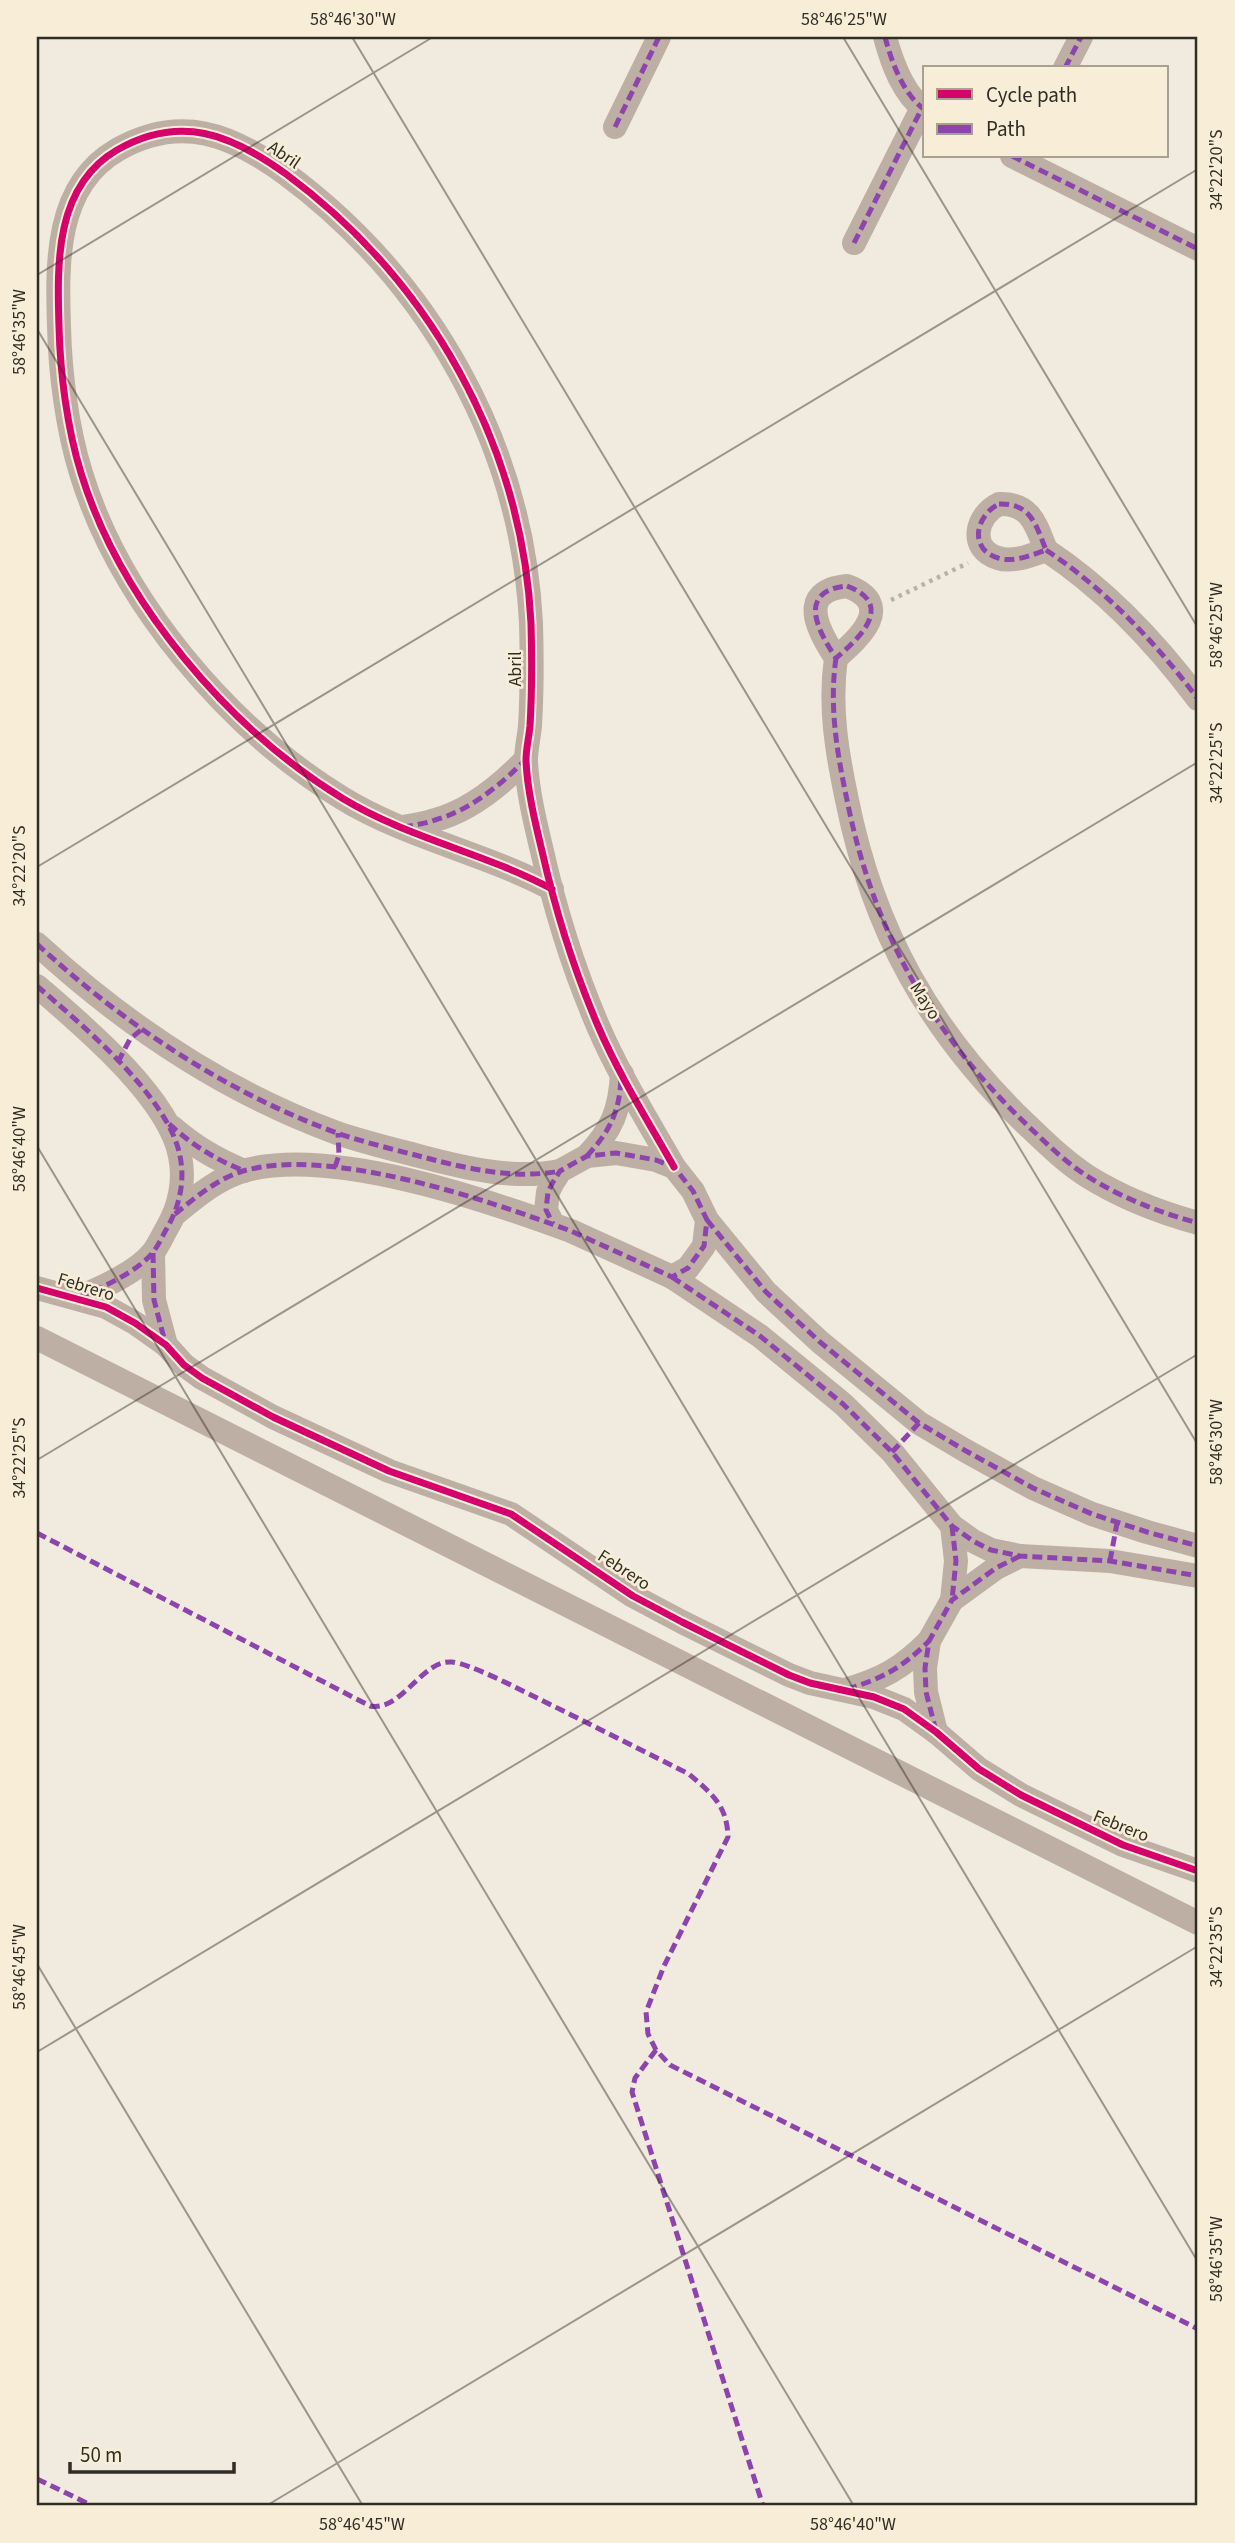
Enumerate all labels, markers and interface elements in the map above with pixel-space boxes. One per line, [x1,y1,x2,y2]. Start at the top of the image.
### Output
text: 58°46'30"W [310,7,396,32]
text: 58°46'25"W [801,7,887,32]
legend [923,66,1168,158]
text: Cycle path [986,80,1077,110]
text: Path [986,114,1026,144]
text: 34°22'20"S [1204,129,1229,211]
street label: Abril [263,135,305,175]
text: 58°46'35"W [7,289,32,375]
text: 58°46'25"W [1204,582,1229,668]
street label: Abril [503,652,528,687]
text: 34°22'25"S [1204,722,1229,804]
text: 34°22'20"S [7,825,32,907]
street label: Mayo [904,977,946,1025]
text: 58°46'40"W [7,1106,32,1192]
street label: Febrero [54,1267,118,1307]
text: 58°46'30"W [1204,1399,1229,1485]
text: 34°22'25"S [7,1417,32,1499]
street label: Febrero [593,1544,655,1596]
street label: Febrero [1089,1803,1153,1849]
text: 34°22'35"S [1204,1906,1229,1988]
text: 58°46'45"W [7,1924,32,2010]
text: 58°46'35"W [1204,2216,1229,2302]
scale bar [70,2431,234,2475]
text: 50 m [80,2440,122,2470]
text: 58°46'45"W [319,2512,405,2537]
text: 58°46'40"W [810,2512,896,2537]

